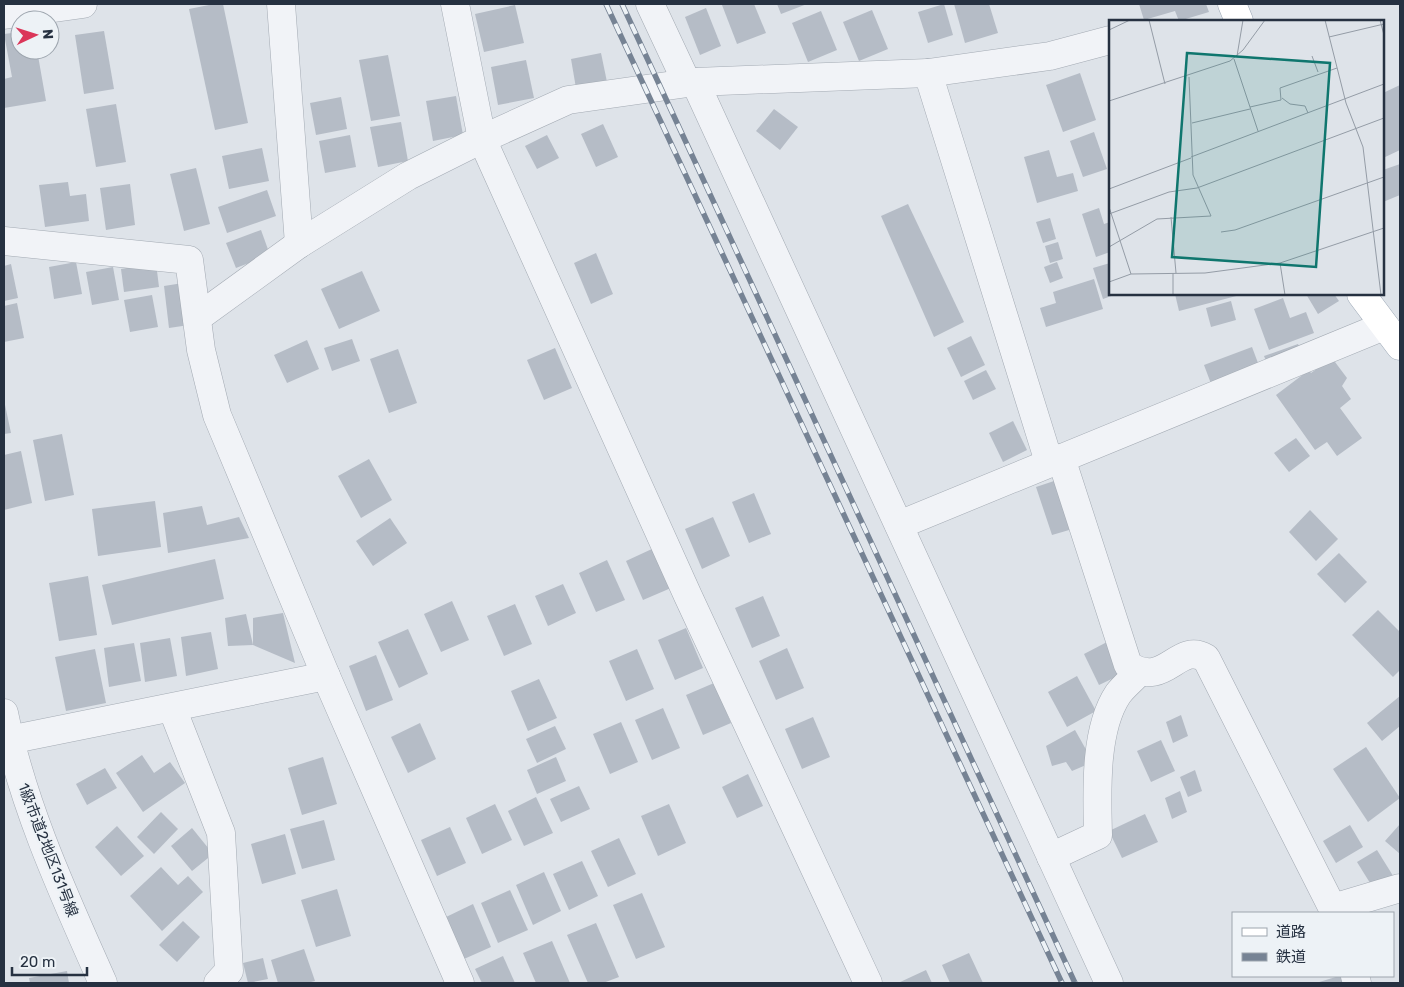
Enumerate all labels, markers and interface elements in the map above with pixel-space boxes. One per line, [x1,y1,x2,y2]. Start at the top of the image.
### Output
north arrow [10,10,60,60]
inset map [1109,20,1384,295]
text: N [39,29,56,40]
street label: 1級市道2地区131号線 [14,781,82,919]
legend [1232,912,1394,977]
text: 道路 [1276,923,1306,941]
scale bar [12,944,88,976]
text: 鉄道 [1276,948,1306,966]
text: 20 m [20,953,55,971]

